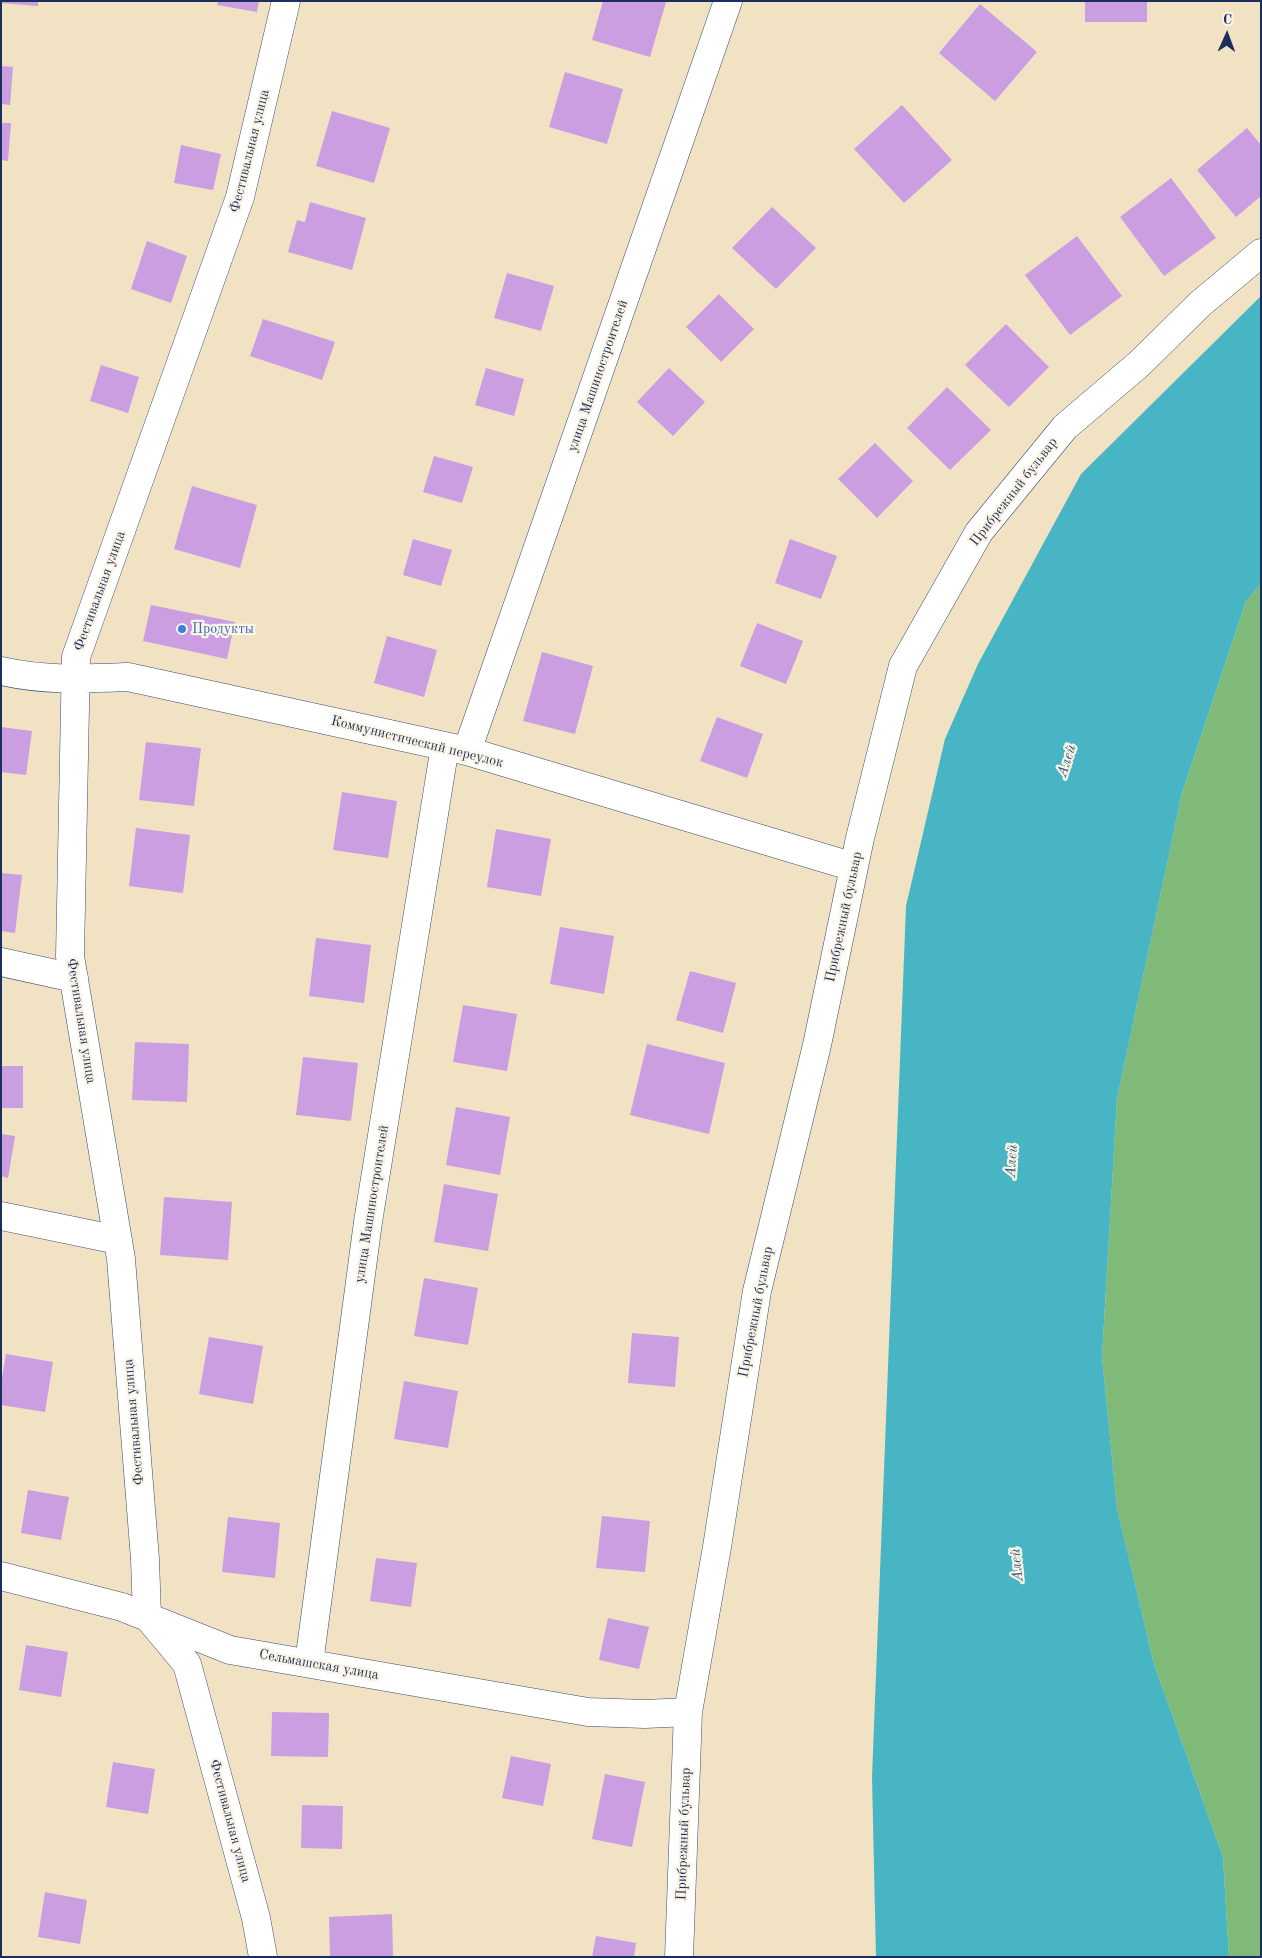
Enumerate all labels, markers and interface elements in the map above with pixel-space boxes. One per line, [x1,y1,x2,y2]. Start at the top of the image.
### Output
north arrow [1202,10,1252,60]
text: С [1223,13,1232,27]
street label: Фестивальная улица [227,88,273,214]
street label: улица Машиностроителей [564,298,632,454]
street label: Прибрежный бульвар [966,434,1062,550]
street label: Фестивальная улица [70,529,130,653]
place label: Продукты [192,621,254,637]
marker: Продукты [176,623,188,635]
street label: Коммунистический переулок [329,712,505,772]
water label: Алей [1053,742,1081,780]
street label: Прибрежный бульвар [822,850,866,984]
street label: Фестивальная улица [63,957,99,1085]
street label: улица Машиностроителей [351,1124,393,1284]
water label: Алей [1002,1144,1022,1178]
street label: Прибрежный бульвар [735,1245,777,1379]
street label: Фестивальная улица [120,1358,148,1486]
water label: Алей [1007,1548,1027,1582]
street label: Сельмашская улица [258,1646,380,1684]
street label: Фестивальная улица [206,1758,254,1884]
street label: Прибрежный бульвар [673,1767,695,1901]

